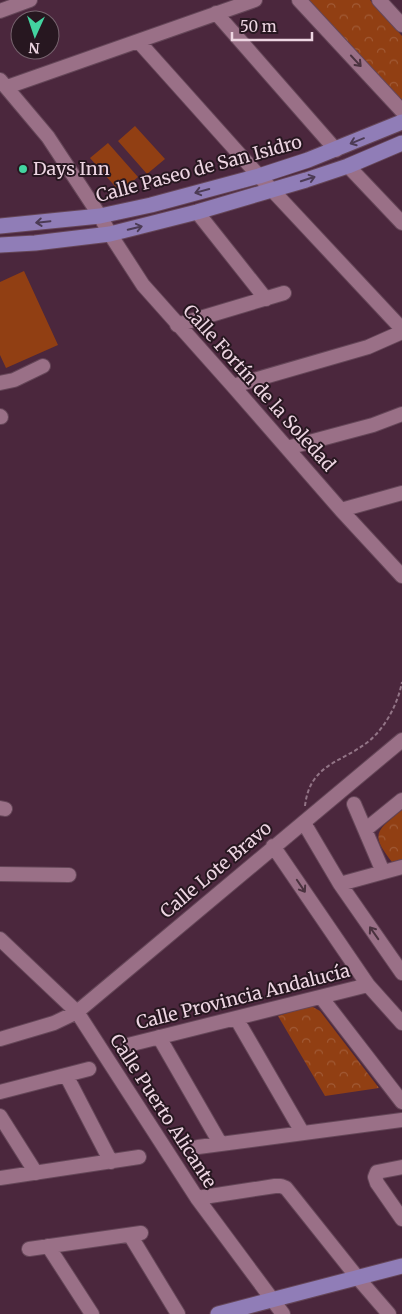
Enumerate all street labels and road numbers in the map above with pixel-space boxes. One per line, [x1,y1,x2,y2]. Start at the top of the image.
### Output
street label: Calle Paseo de San Isidro [93,130,304,207]
street label: Calle Fortín de la Soledad [178,299,341,476]
street label: Calle Lote Bravo [155,816,276,923]
street label: Calle Provincia Andalucía [134,959,352,1034]
street label: Calle Puerto Alicante [105,1029,222,1192]

